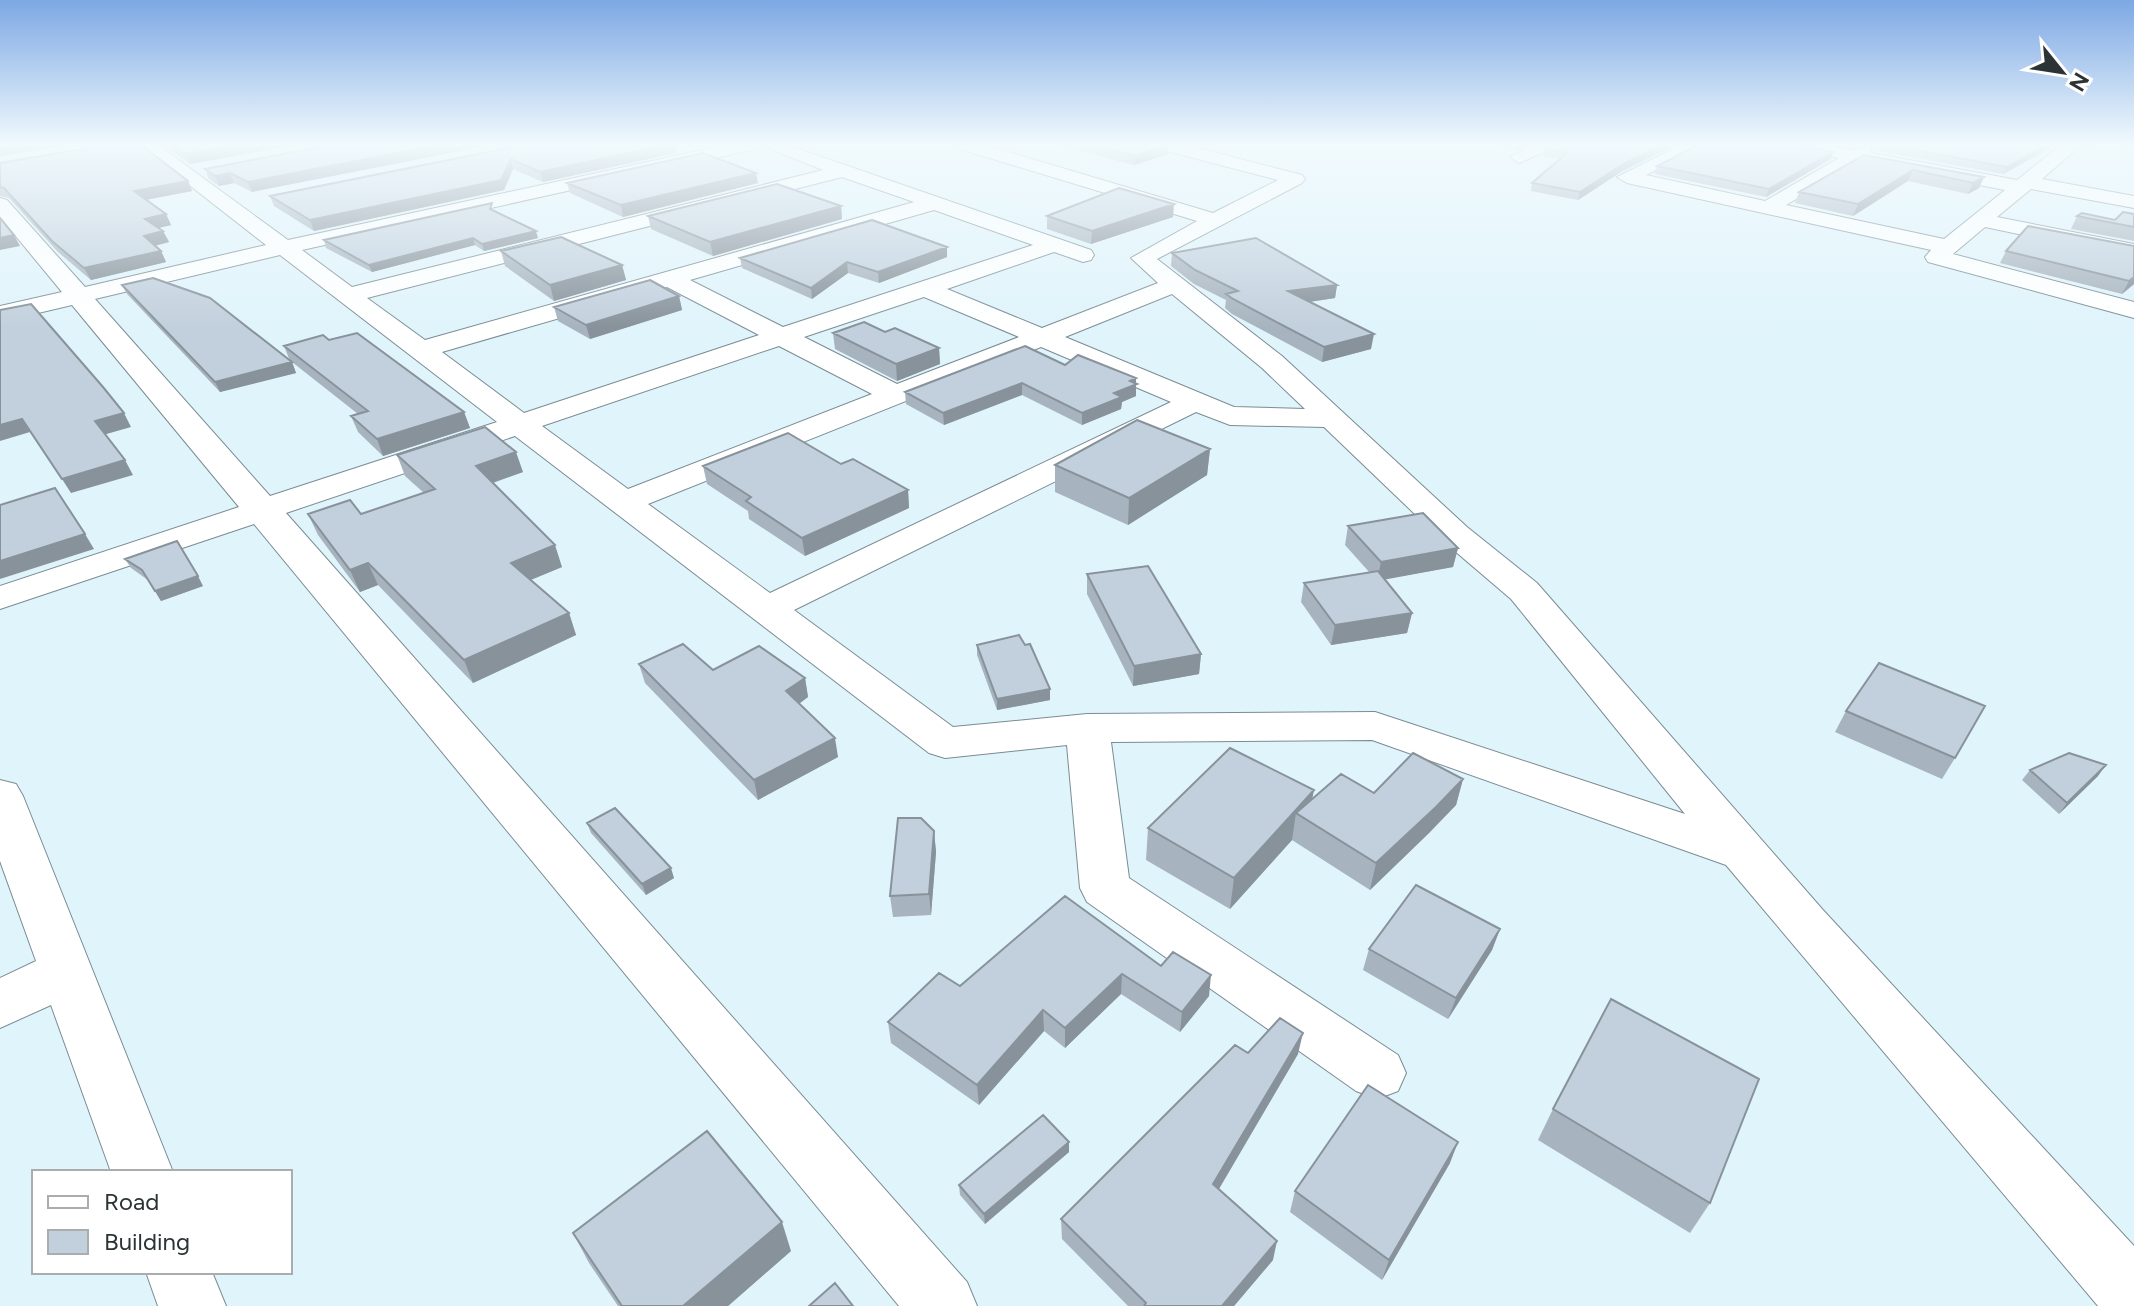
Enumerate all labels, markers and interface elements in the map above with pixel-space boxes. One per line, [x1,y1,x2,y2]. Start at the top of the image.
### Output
north arrow [2022,32,2102,112]
text: N [2063,68,2095,96]
legend [32,1170,292,1274]
text: Road [104,1187,159,1216]
text: Building [104,1227,190,1256]

